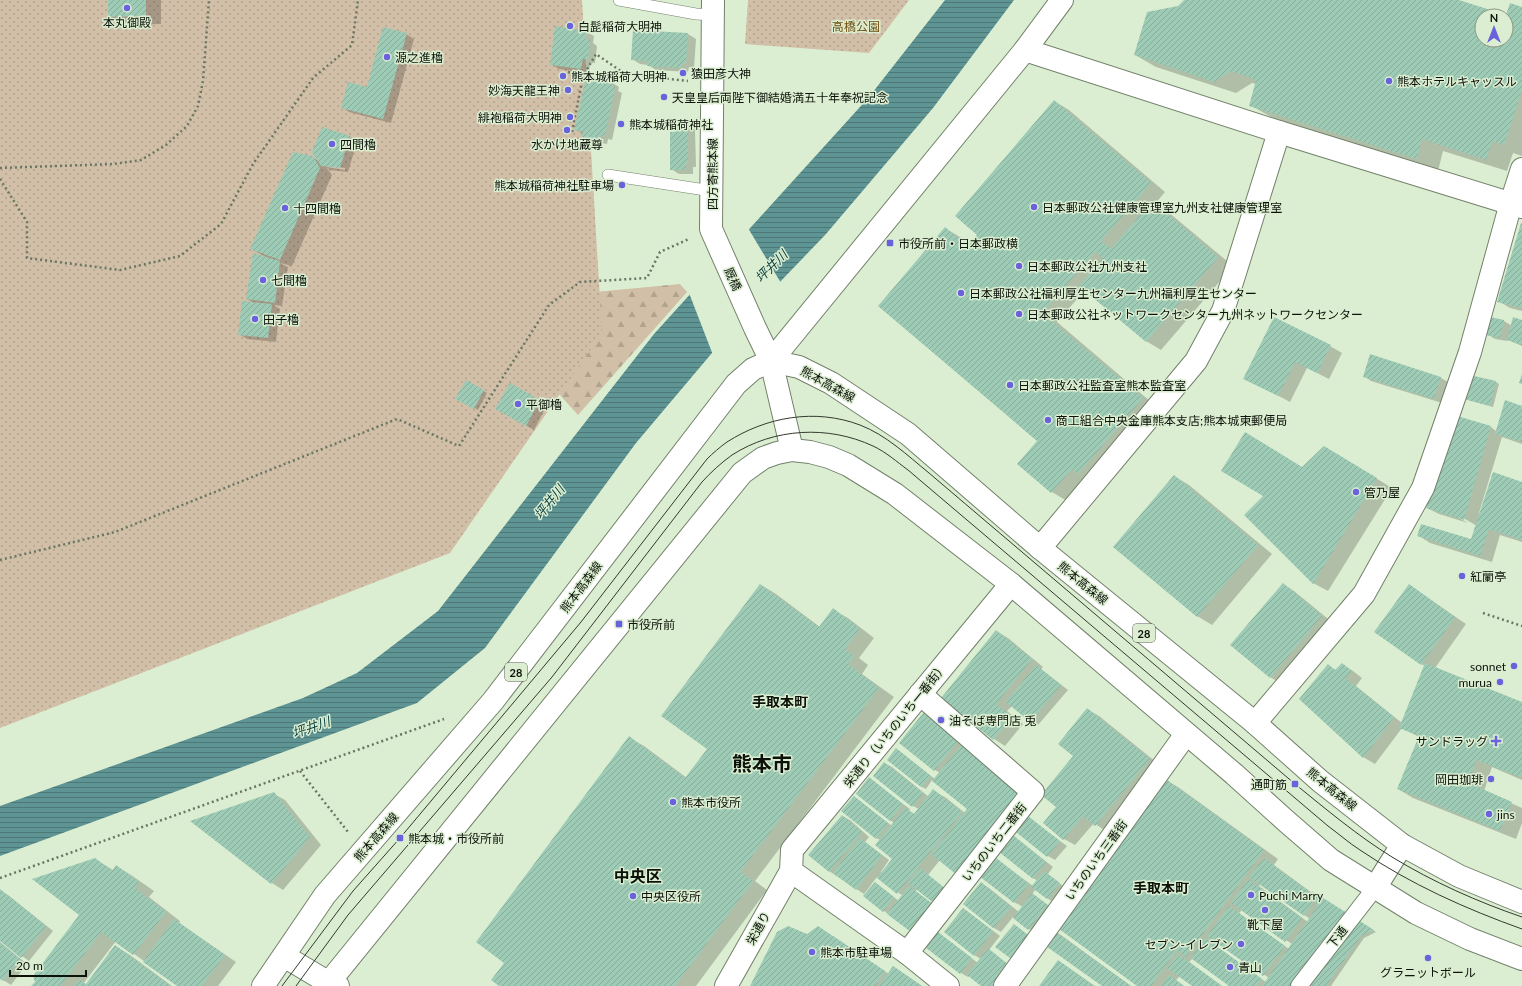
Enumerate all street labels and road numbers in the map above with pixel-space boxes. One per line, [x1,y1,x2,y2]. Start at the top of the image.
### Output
street label: 四方寄熊本線 [705,138,720,210]
street label: 厩橋 [721,265,745,293]
street label: 熊本高森線 [798,363,858,405]
street label: 熊本高森線 [1055,558,1111,608]
street label: 熊本高森線 [557,559,605,615]
road number: 28 [1133,624,1155,642]
street label: 栄通り（いちのいち一番街） [840,660,950,790]
road number: 28 [505,663,527,681]
street label: 熊本高森線 [1304,764,1360,814]
street label: いちのいち二番街 [959,800,1029,884]
street label: 熊本高森線 [351,809,401,865]
street label: いちのいち三番街 [1062,817,1130,903]
street label: 栄通り [743,909,773,947]
street label: 下通 [1324,923,1350,951]

